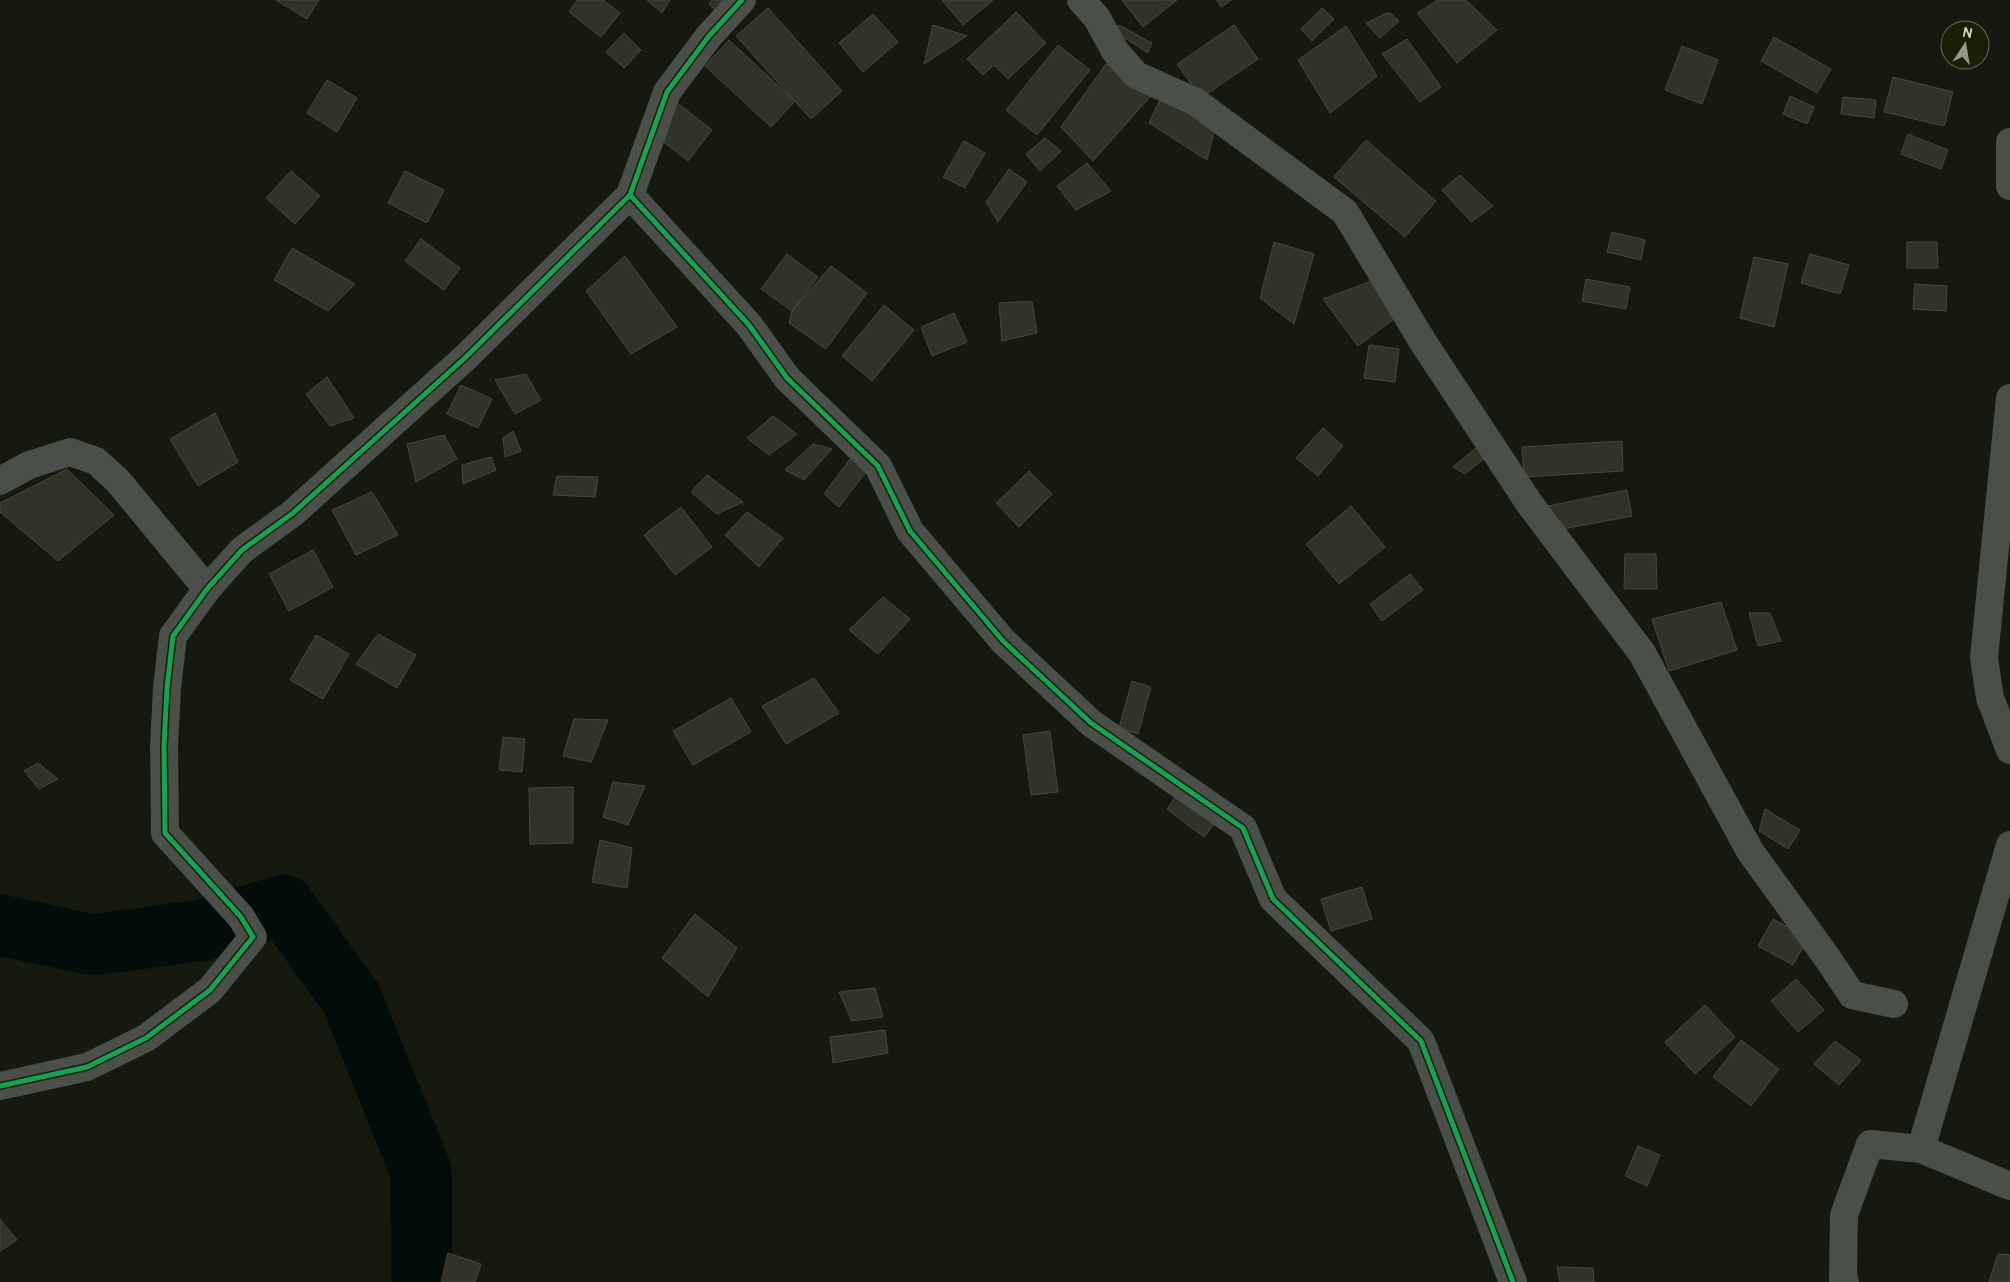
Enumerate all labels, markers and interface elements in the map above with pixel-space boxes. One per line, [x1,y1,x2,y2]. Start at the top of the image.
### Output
north arrow [1940,20,1990,70]
text: N [1961,22,1974,42]

